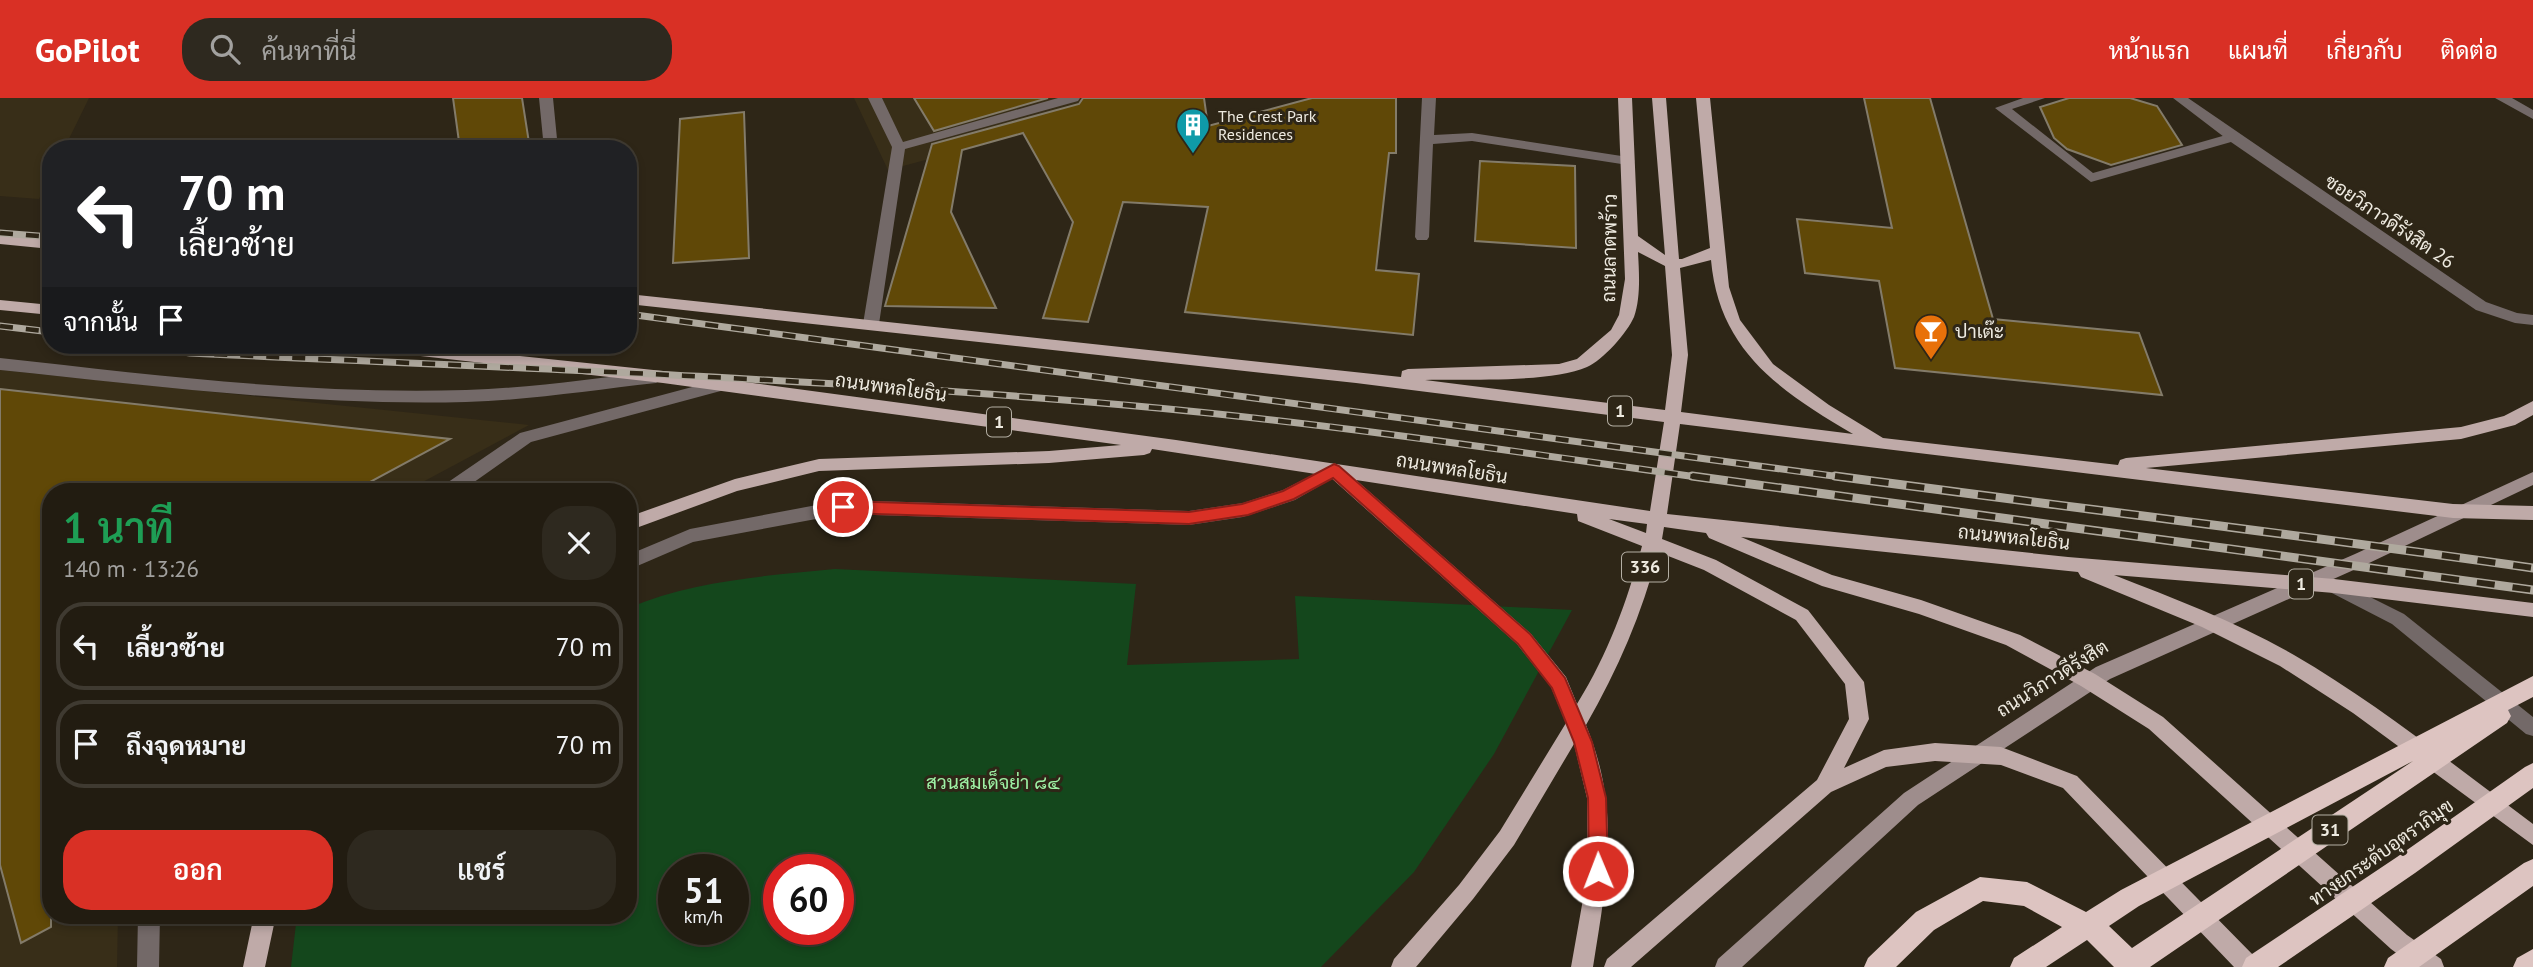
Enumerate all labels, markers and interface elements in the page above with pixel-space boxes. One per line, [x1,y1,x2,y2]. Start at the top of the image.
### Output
search box [182,18,672,81]
text: GoPilot [35,28,140,71]
icon: search [206,30,244,68]
text: ค้นหาที่นี่ [262,34,357,67]
text: หน้าแรก [2109,35,2190,66]
text: แผนที่ [2228,35,2288,66]
text: เกี่ยวกับ [2326,35,2403,66]
text: ติดต่อ [2441,35,2498,66]
building icon: The Crest Park Residences [1174,106,1212,155]
place label: The Crest Park Residences [1218,106,1317,144]
text: 70 m [178,160,285,224]
icon: left [63,168,154,259]
street label: ซอยวิภาวดีรังสิต 26 [2320,169,2460,273]
street label: ถนนลาดพร้าว [1596,194,1622,302]
text: เลี้ยวซ้าย [178,223,295,265]
icon: arrive [152,301,190,339]
text: จากนั้น [63,305,138,338]
bar icon: ปาเต๊ะ [1912,312,1950,361]
place label: ปาเต๊ะ [1955,319,2004,343]
street label: ถนนพหลโยธิน [834,367,948,407]
road number: 1 [1608,396,1632,426]
road number: 1 [987,408,1011,436]
street label: ถนนพหลโยธิน [1395,447,1509,489]
pin [813,477,873,537]
icon: arrive [824,488,862,526]
text: 1 นาที [63,500,174,555]
button: close [542,506,616,580]
street label: ถนนพหลโยธิน [1957,519,2071,555]
road number: 336 [1622,552,1668,582]
text: 140 m · 13:26 [63,554,199,583]
road number: 1 [2289,570,2313,598]
icon: left [67,627,105,665]
text: 70 m [556,630,612,663]
text: เลี้ยวซ้าย [126,631,225,664]
street label: ถนนวิภาวดีรังสิต [1992,634,2112,722]
icon: arrive [67,725,105,763]
text: 70 m [556,728,612,761]
text: ถึงจุดหมาย [126,729,247,762]
park label: สวนสมเด็จย่า ๘๔ [926,769,1061,794]
street label: ทางยกระดับอุตราภิมุข [2304,793,2458,912]
road number: 31 [2312,816,2348,844]
button: ออก [63,830,333,910]
button: แชร์ [347,830,616,910]
position arrow [1561,834,1635,908]
speed limit sign: 60 [763,854,854,945]
text: 51 [684,867,723,913]
text: km/h [684,905,723,928]

